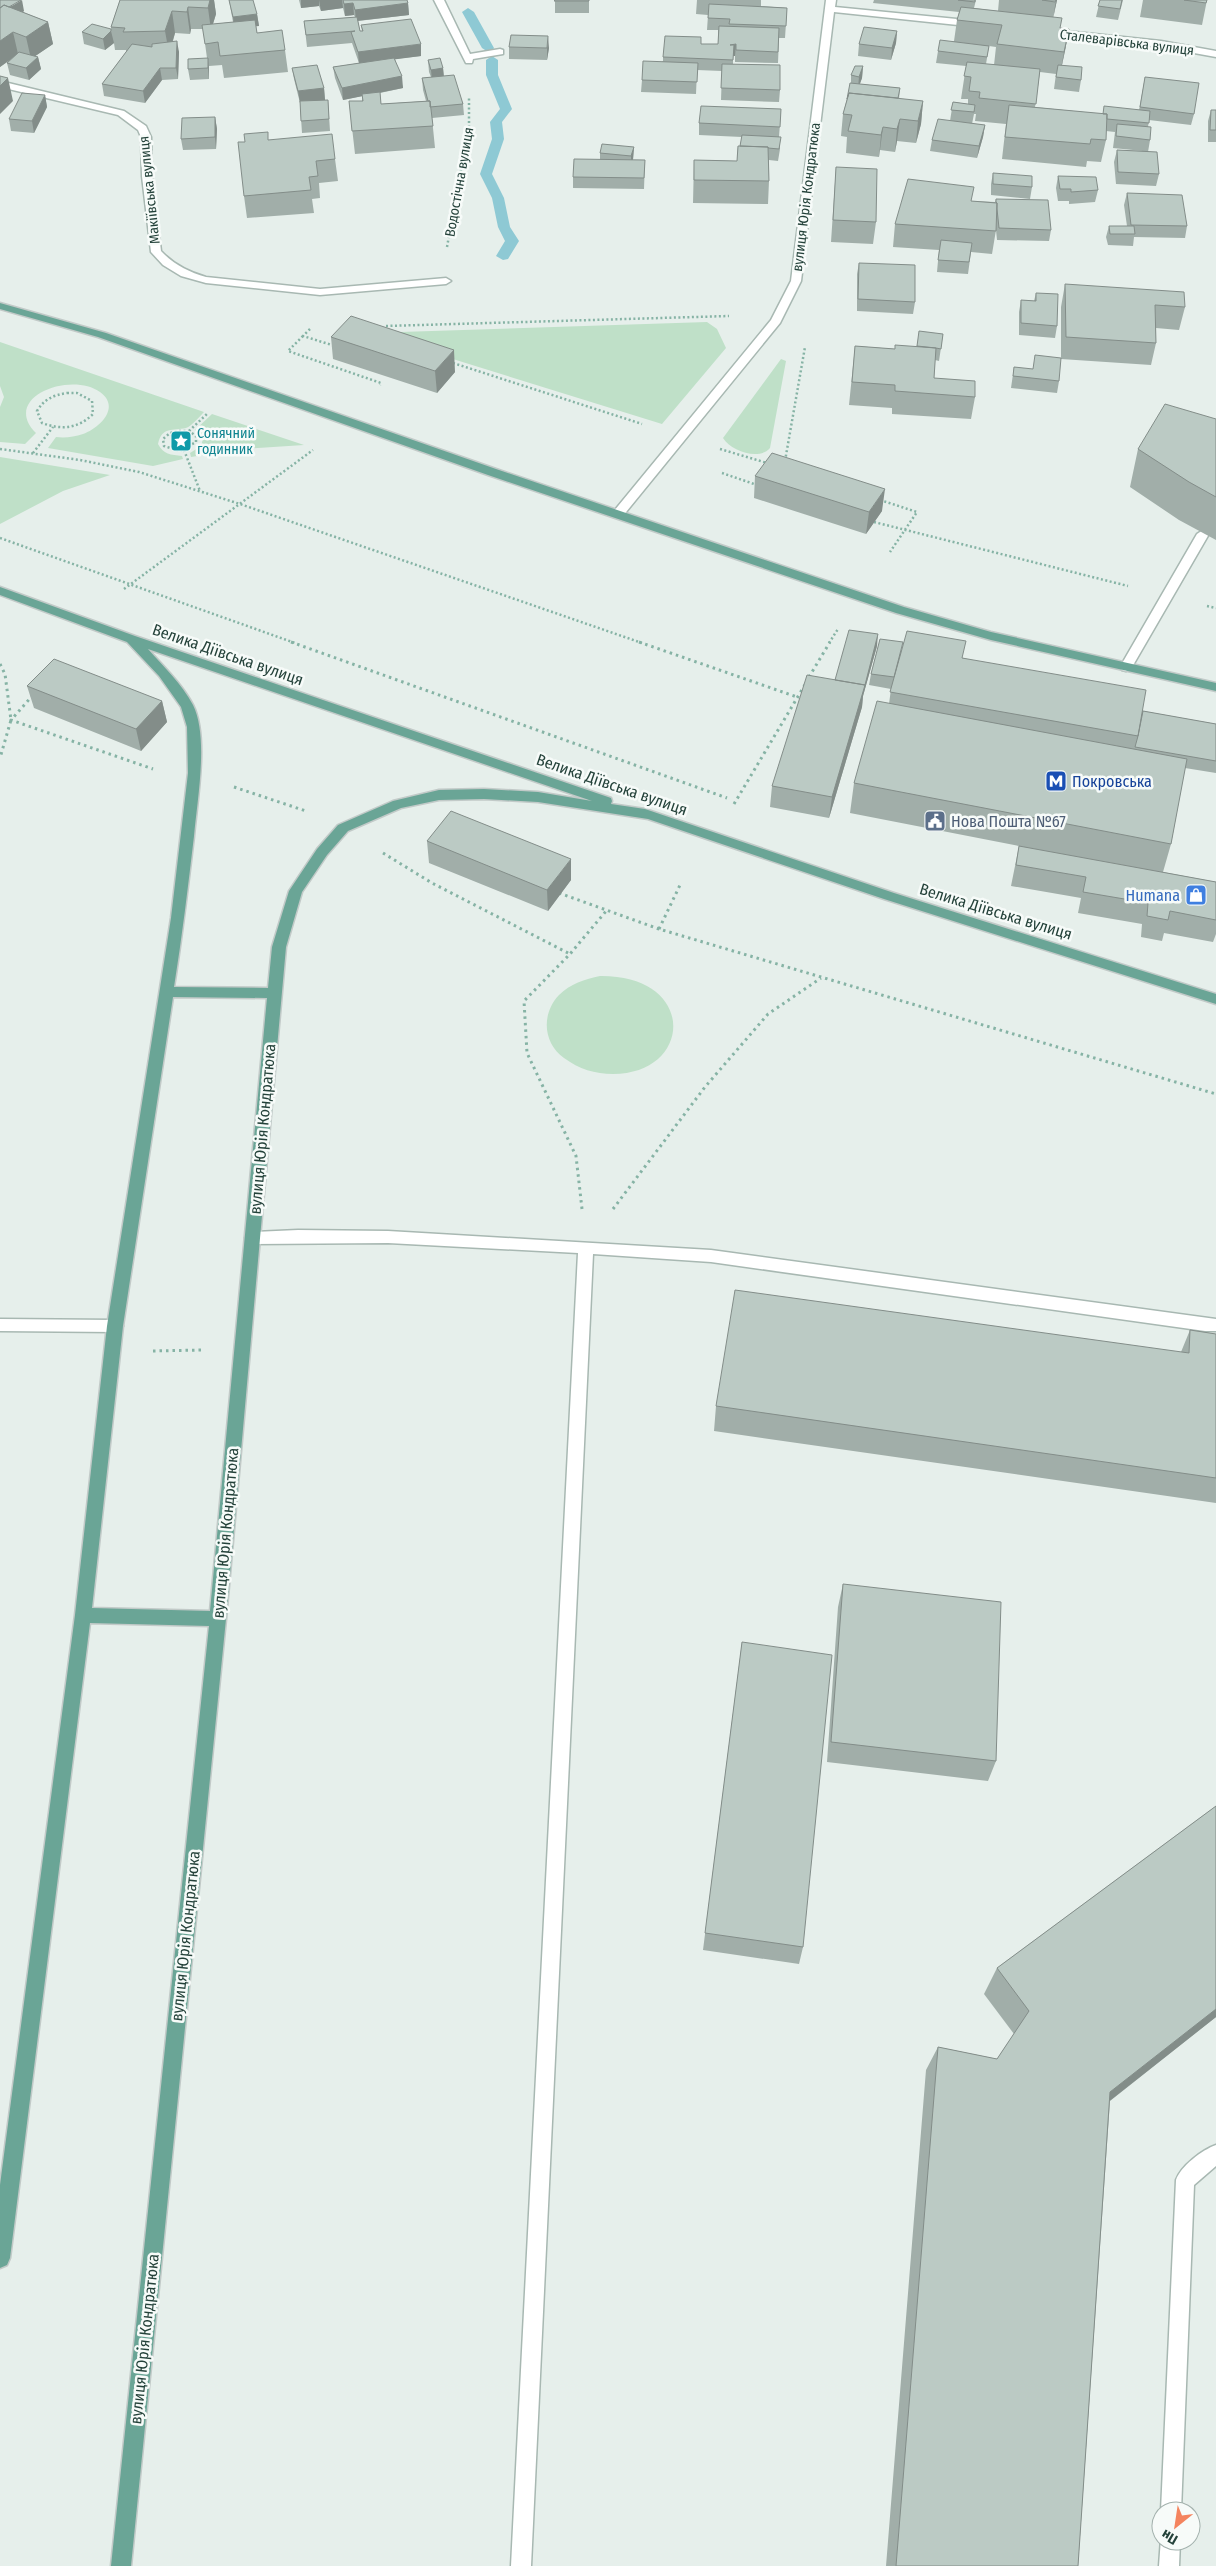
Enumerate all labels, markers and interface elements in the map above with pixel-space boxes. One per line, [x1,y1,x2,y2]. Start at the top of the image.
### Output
street label: Сталеварівська вулиця [1059,26,1195,59]
street label: вулиця Юрія Кондратюка [789,122,824,272]
street label: Водостічна вулиця [441,126,478,238]
street label: Макіївська вулиця [135,135,164,245]
place label: Сонячний годинник [197,425,255,458]
place icon: Сонячний годинник [169,429,193,453]
street label: Велика Діївська вулиця [150,620,306,689]
street label: Велика Діївська вулиця [534,750,690,819]
metro station icon: Покровська [1044,769,1068,793]
place label: Покровська [1072,772,1152,791]
public building icon: Нова Пошта №67 [923,809,947,833]
place label: Нова Пошта №67 [951,812,1066,831]
street label: Велика Діївська вулиця [917,879,1074,944]
shop icon: Humana [1184,883,1208,907]
place label: Humana [1126,886,1180,905]
street label: вулиця Юрія Кондратюка [246,1043,279,1215]
street label: вулиця Юрія Кондратюка [209,1447,242,1619]
street label: вулиця Юрія Кондратюка [167,1850,204,2022]
street label: вулиця Юрія Кондратюка [126,2253,163,2425]
north arrow [1151,2501,1201,2551]
text: Пн [1159,2525,1181,2548]

